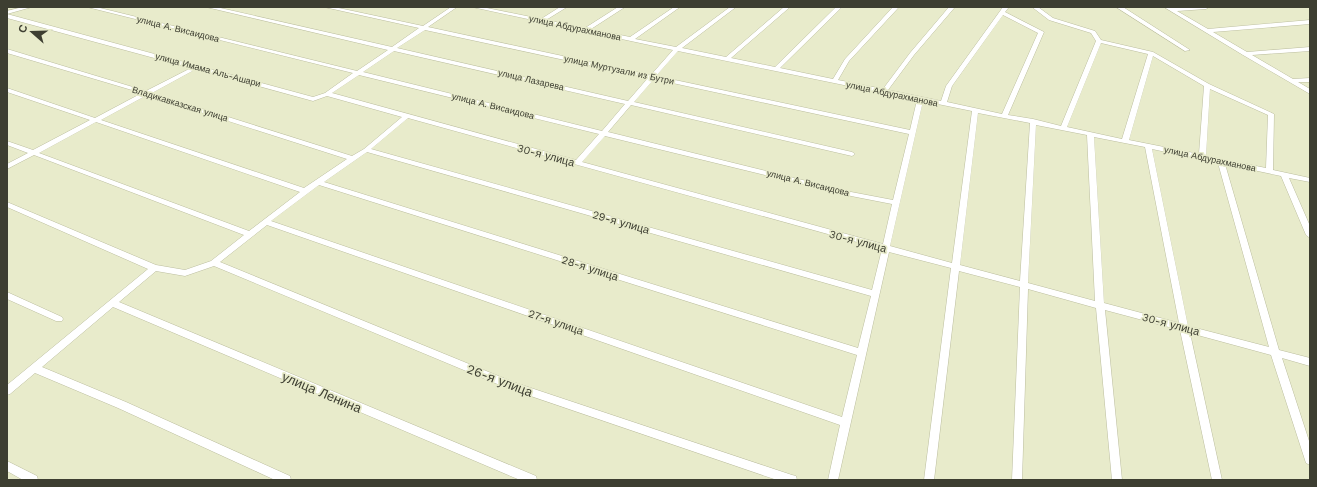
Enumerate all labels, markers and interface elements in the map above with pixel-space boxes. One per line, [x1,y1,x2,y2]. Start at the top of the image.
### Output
north arrow [12,12,52,52]
street label: улица Абдурахманова [528,13,622,43]
street label: улица А. Висаидова [136,14,220,44]
text: С [16,23,31,35]
street label: улица Имама Аль-Ашари [154,51,262,89]
street label: улица Муртузали из Бутри [563,53,675,87]
street label: улица Лазарева [497,68,565,92]
street label: улица Абдурахманова [845,79,939,109]
street label: Владикавказская улица [131,85,229,123]
street label: улица А. Висаидова [451,91,535,121]
street label: 30-я улица [516,142,577,170]
street label: улица Абдурахманова [1163,144,1257,174]
street label: улица А. Висаидова [766,168,850,198]
street label: 29-я улица [591,208,652,237]
street label: 30-я улица [828,228,889,256]
street label: 28-я улица [560,253,621,284]
street label: 27-я улица [527,307,586,338]
street label: 30-я улица [1141,311,1202,339]
street label: 26-я улица [465,361,536,400]
street label: улица Ленина [280,369,364,416]

